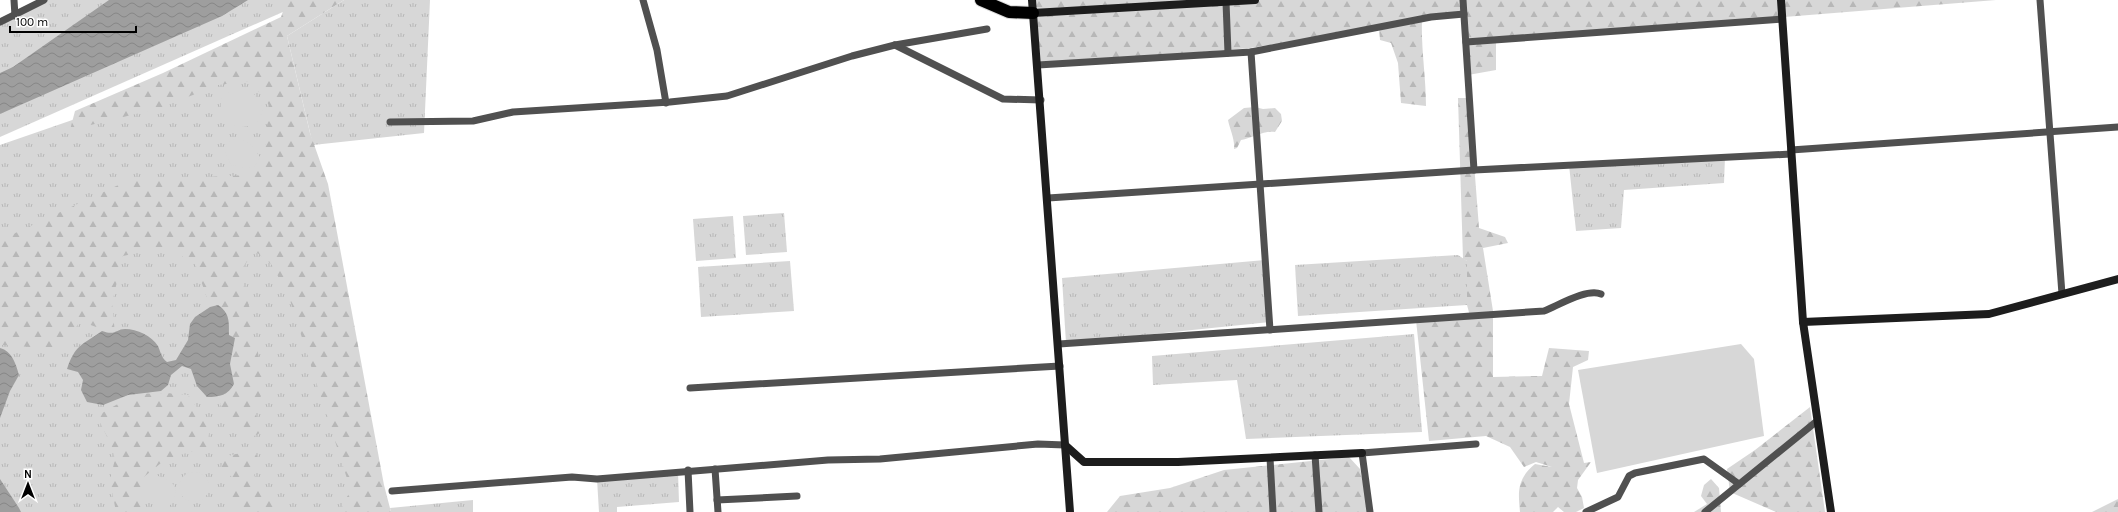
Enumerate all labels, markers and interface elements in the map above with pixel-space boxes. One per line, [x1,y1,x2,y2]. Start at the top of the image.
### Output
scale bar [10,8,136,34]
text: 100 m [16,15,48,29]
north arrow [8,464,48,504]
text: N [24,468,32,481]

